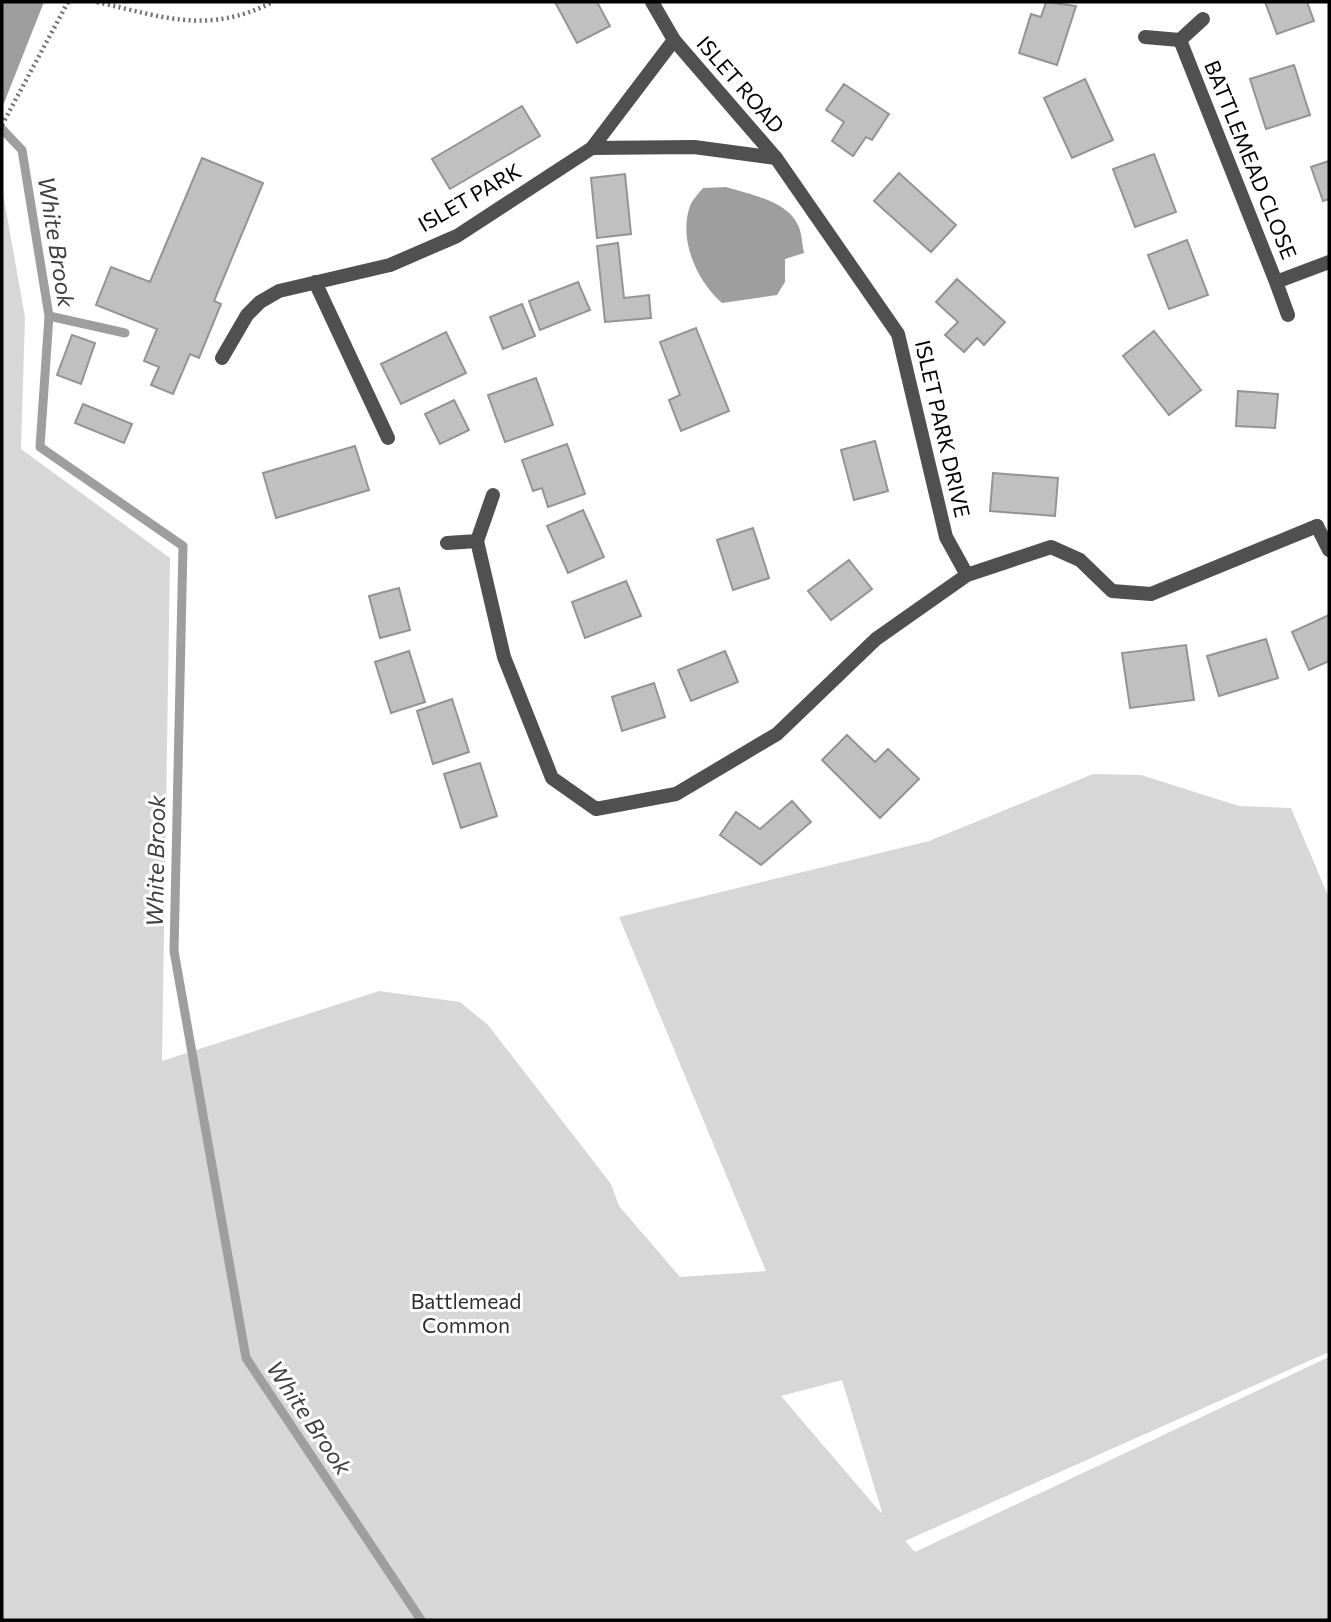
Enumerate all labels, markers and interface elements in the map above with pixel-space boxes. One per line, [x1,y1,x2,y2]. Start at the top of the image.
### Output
street label: ISLET ROAD [692,30,790,138]
street label: BATTLEMEAD CLOSE [1200,56,1303,262]
street label: ISLET PARK [413,157,525,236]
water label: White Brook [33,174,81,310]
street label: ISLET PARK DRIVE [911,338,976,520]
water label: White Brook [140,794,170,927]
park label: Battlemead Common [411,1288,521,1337]
water label: White Brook [261,1355,359,1480]

